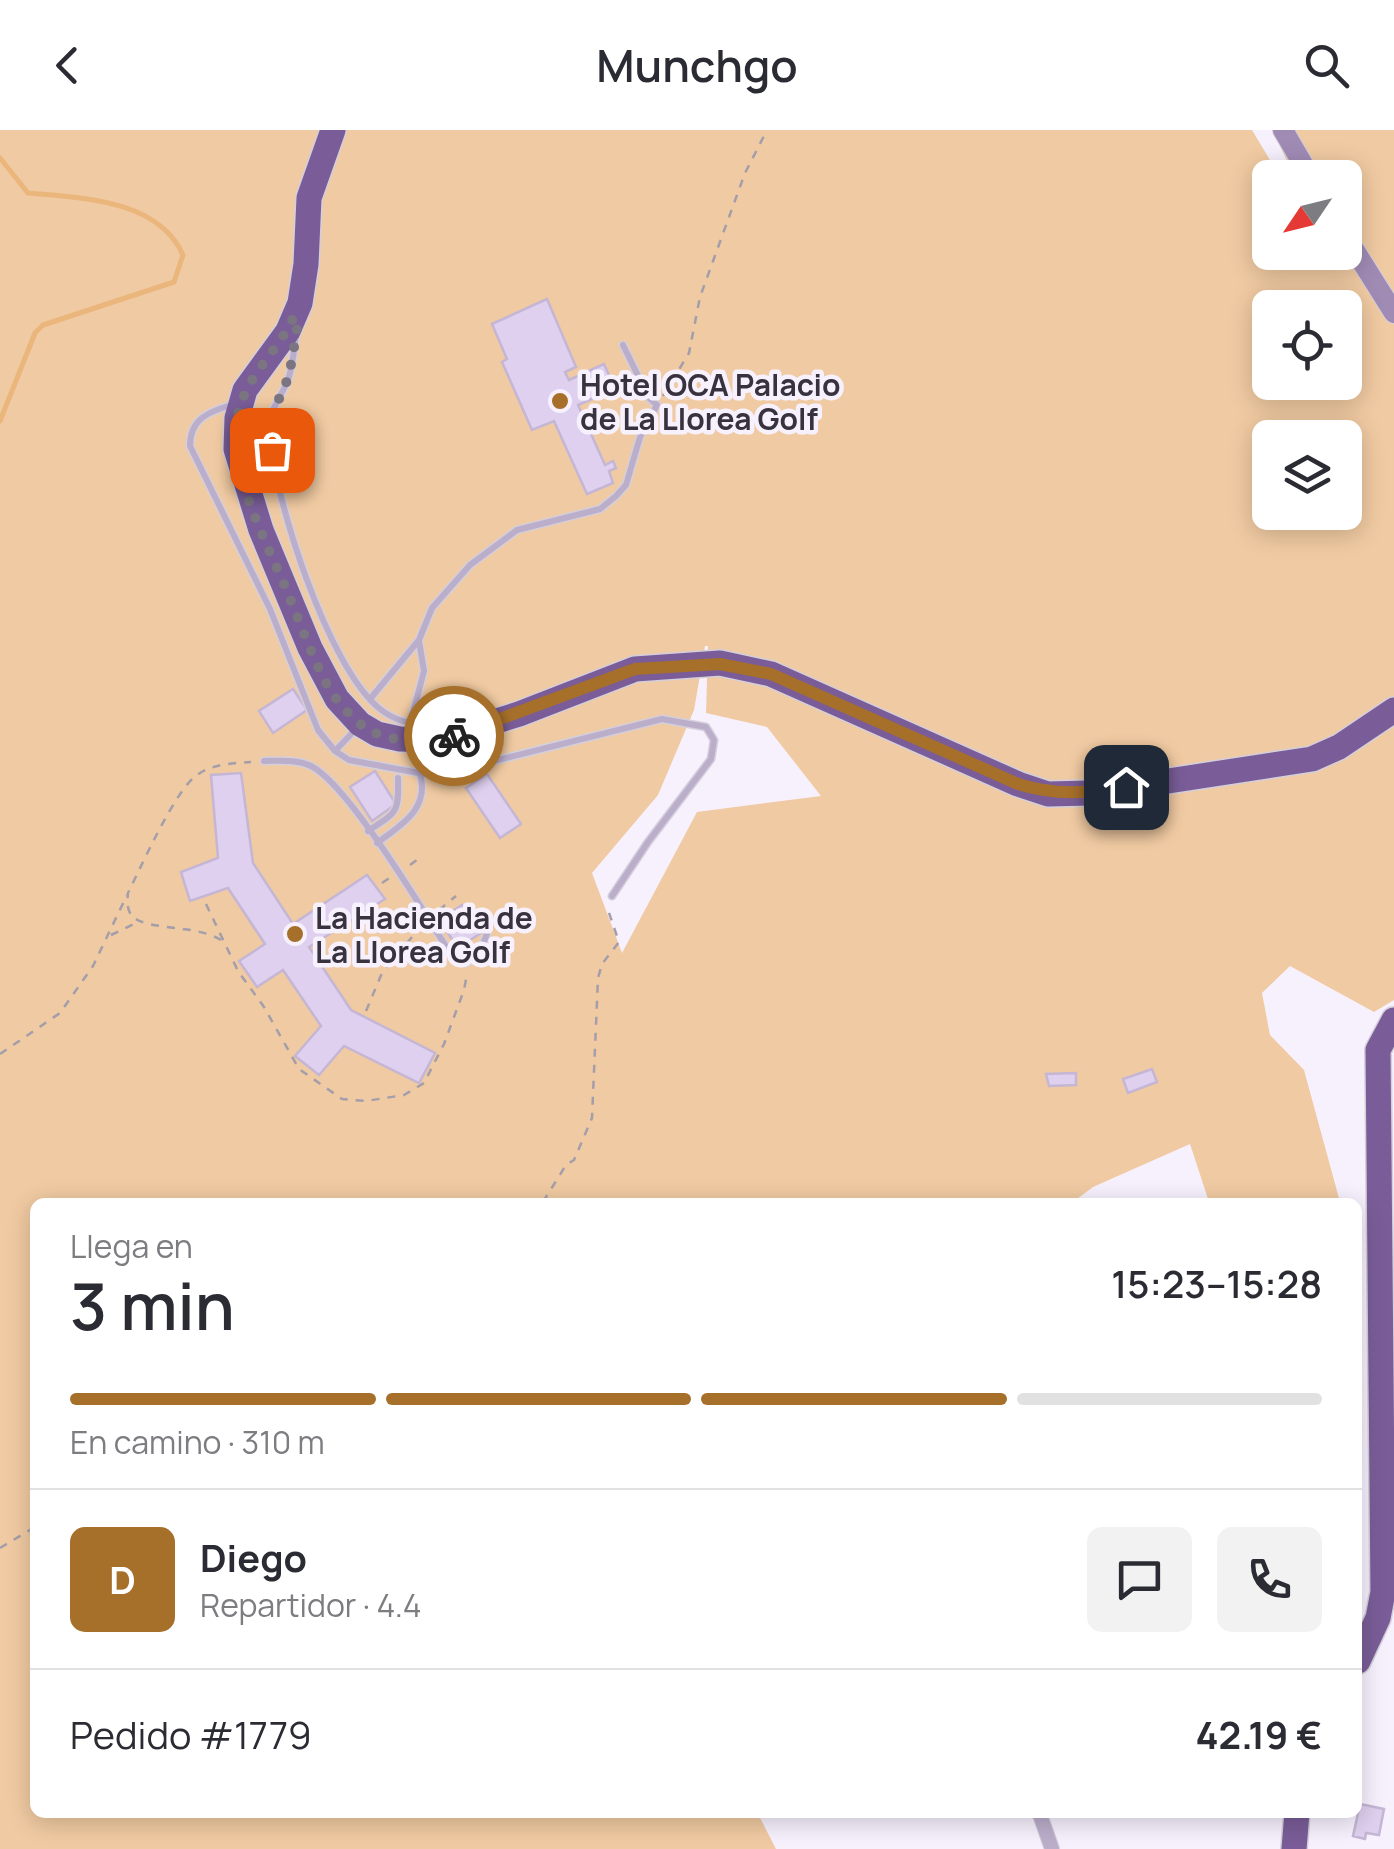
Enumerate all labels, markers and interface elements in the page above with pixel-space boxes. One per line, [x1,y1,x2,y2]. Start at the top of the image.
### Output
text: Munchgo [596,34,798,96]
icon: back [40,38,95,93]
icon: search [1299,38,1354,93]
north arrow [1252,160,1362,270]
map controls [1252,160,1362,530]
button: locate [1252,290,1362,400]
place label: Hotel OCA Palacio de La Llorea Golf [580,364,840,439]
marker: Hotel OCA Palacio de La Llorea Golf [549,390,571,412]
pin [230,408,315,493]
button: layers [1252,420,1362,530]
icon: bag [245,423,300,478]
courier [404,686,504,786]
icon: bike [427,709,482,764]
pin [1084,745,1169,830]
icon: home [1099,760,1154,815]
place label: La Hacienda de La Llorea Golf [315,897,533,972]
marker: La Hacienda de La Llorea Golf [284,923,306,945]
text: Llega en [70,1224,193,1268]
text: 15:23–15:28 [1111,1257,1322,1309]
text: 3 min [70,1261,235,1350]
text: En camino · 310 m [70,1420,325,1464]
button: chat [1087,1527,1192,1632]
button: phone [1217,1527,1322,1632]
text: Diego [200,1531,307,1583]
text: D [109,1553,136,1605]
text: Repartidor · 4.4 [200,1583,422,1627]
text: Pedido #1779 [70,1708,312,1760]
text: 42.19 € [1195,1708,1322,1760]

